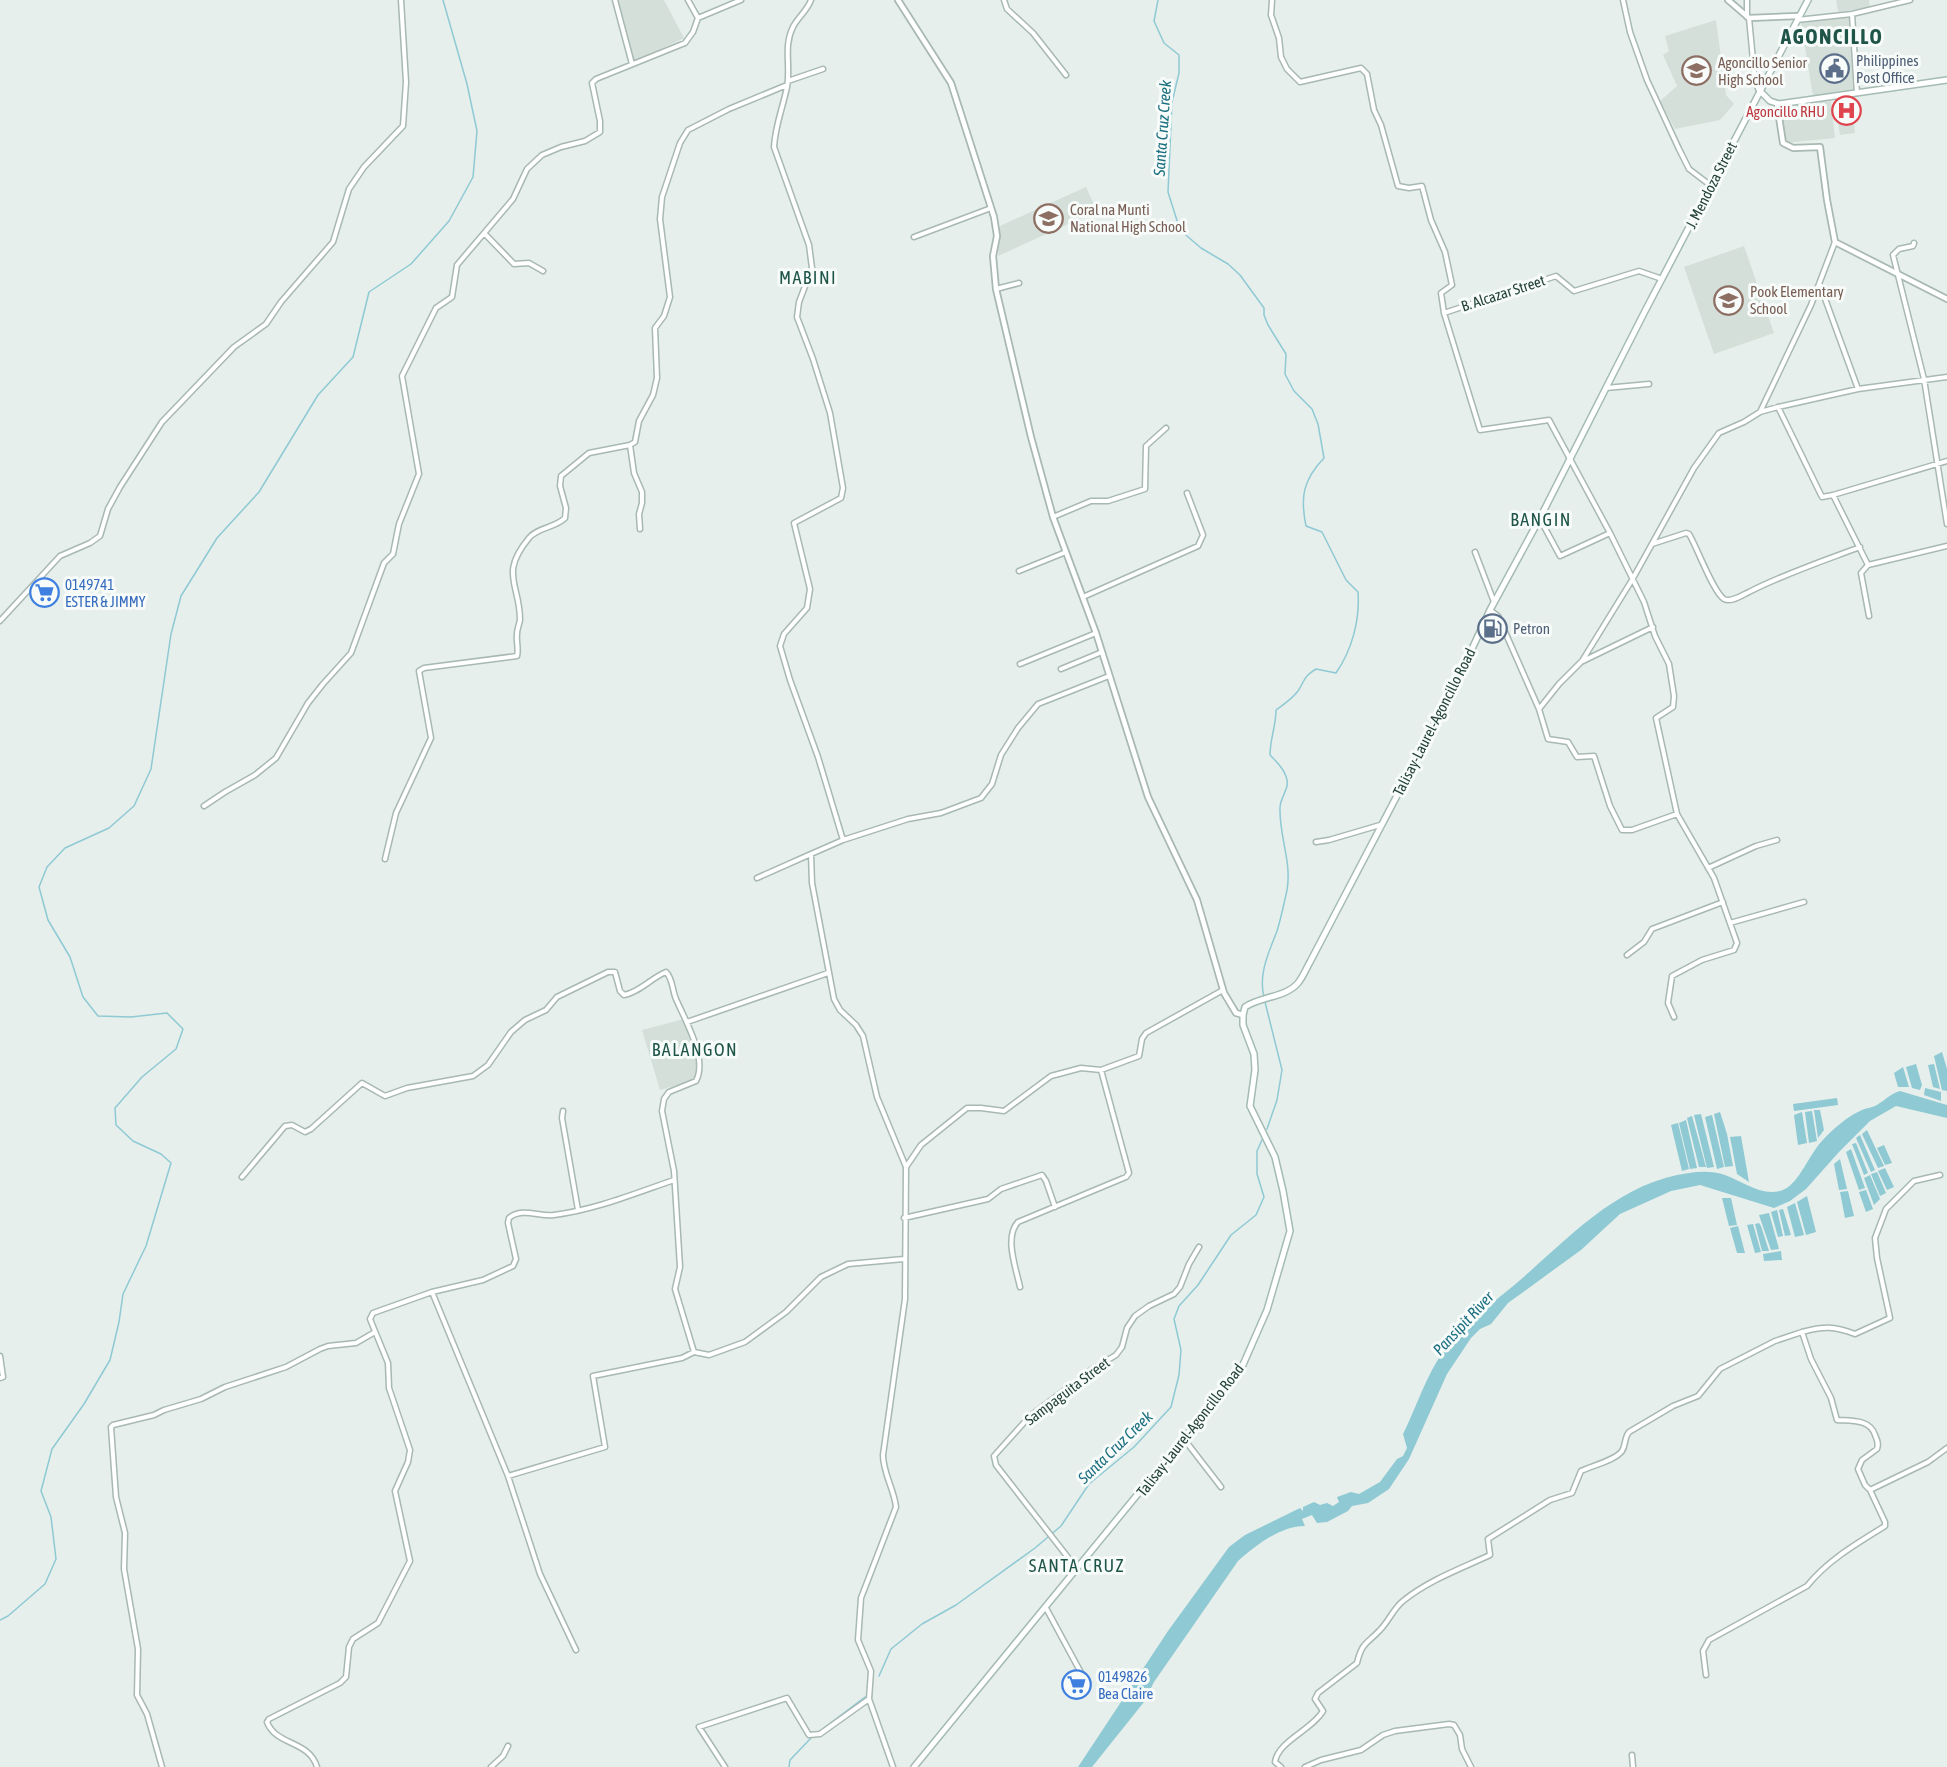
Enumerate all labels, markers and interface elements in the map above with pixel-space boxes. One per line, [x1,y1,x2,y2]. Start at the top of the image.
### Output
district label: AGONCILLO [1780,24,1883,48]
place label: Philippines Post Office [1856,52,1919,86]
public building icon: Philippines Post Office [1819,53,1851,85]
place label: Agoncillo Senior High School [1718,54,1808,88]
school or university icon: Agoncillo Senior High School [1681,55,1713,87]
water label: Santa Cruz Creek [1150,78,1174,178]
hospital icon: Agoncillo RHU [1830,95,1862,127]
place label: Agoncillo RHU [1746,103,1825,120]
street label: J. Mendoza Street [1682,139,1740,231]
place label: Coral na Munti National High School [1070,201,1186,235]
school or university icon: Coral na Munti National High School [1033,202,1065,234]
district label: MABINI [779,267,837,288]
street label: B. Alcazar Street [1459,271,1547,315]
place label: Pook Elementary School [1750,283,1844,317]
school or university icon: Pook Elementary School [1713,284,1745,316]
district label: BANGIN [1510,509,1572,530]
place label: 0149741 ESTER & JIMMY [65,576,146,610]
supermarket icon: 0149741 ESTER & JIMMY [28,577,60,609]
fuel station icon: Petron [1476,612,1508,644]
place label: Petron [1513,620,1550,637]
street label: Talisay-Laurel-Agoncillo Road [1389,645,1479,799]
district label: BALANGON [652,1039,738,1060]
water label: Pansipit River [1429,1287,1499,1359]
street label: Sampaguita Street [1021,1354,1113,1428]
street label: Talisay-Laurel-Agoncillo Road [1133,1360,1247,1500]
water label: Santa Cruz Creek [1073,1406,1157,1488]
district label: SANTA CRUZ [1029,1555,1125,1576]
place label: 0149826 Bea Claire [1098,1668,1154,1702]
supermarket icon: 0149826 Bea Claire [1061,1669,1093,1701]

